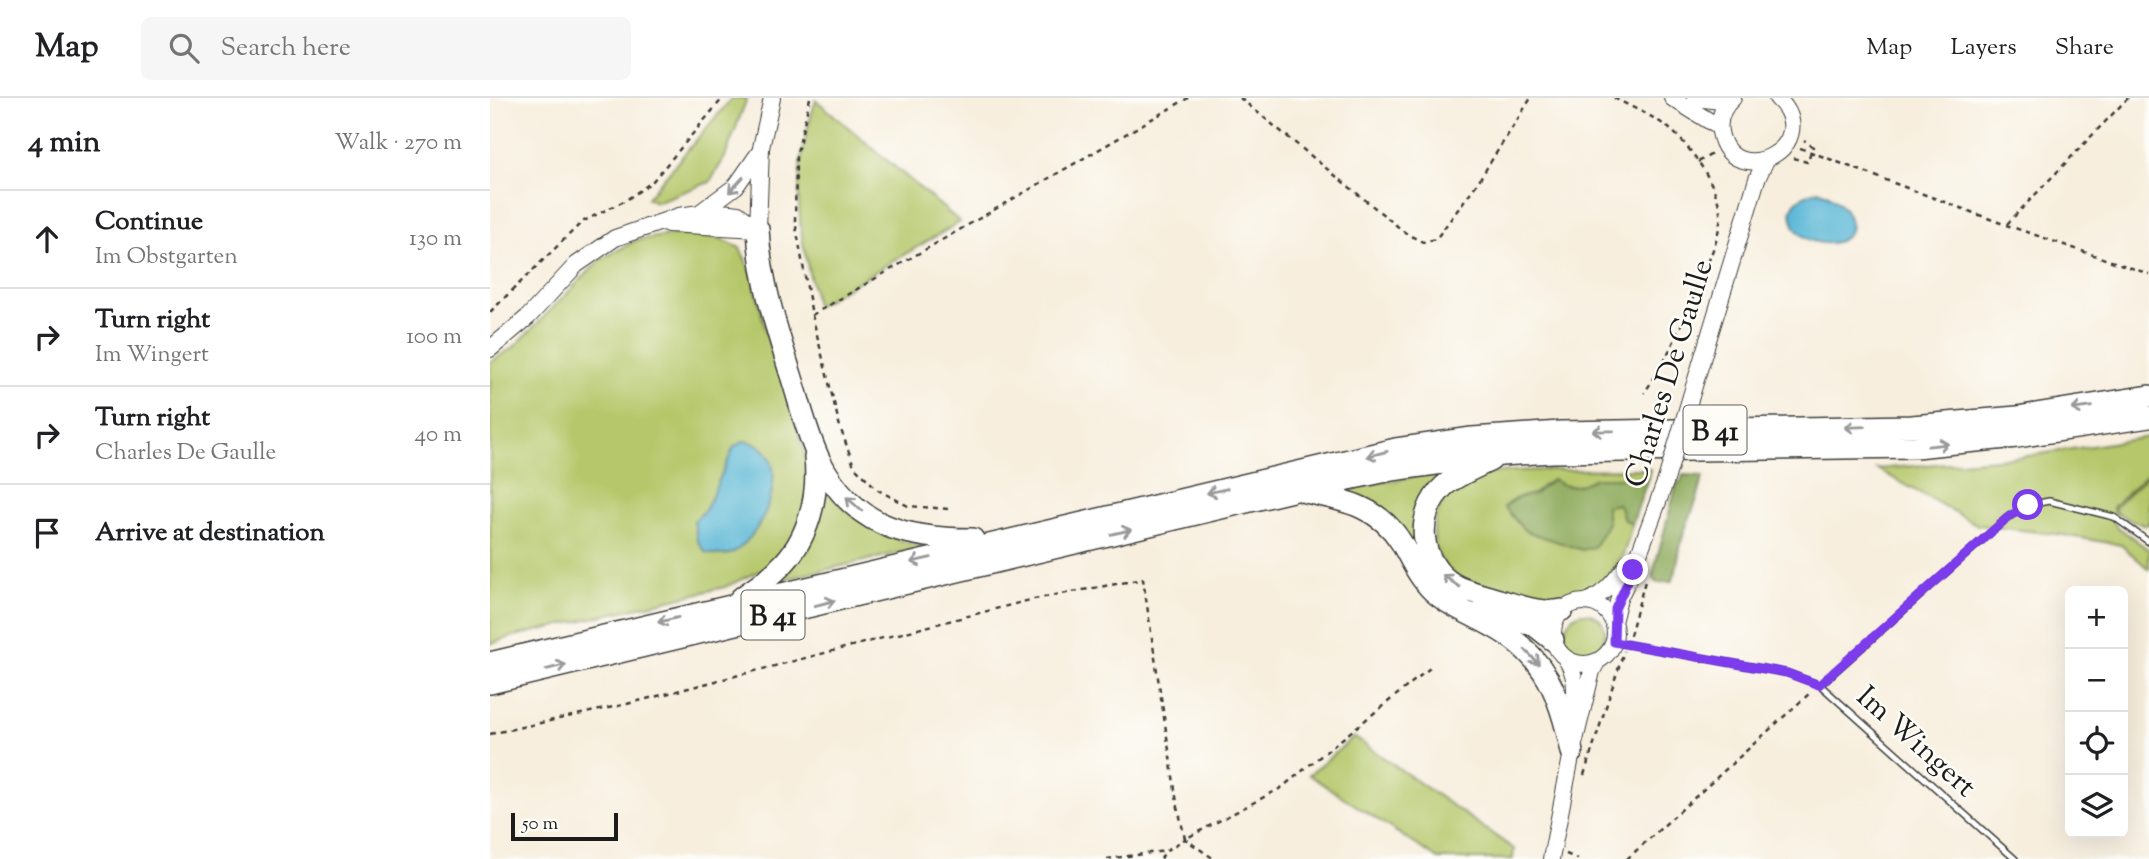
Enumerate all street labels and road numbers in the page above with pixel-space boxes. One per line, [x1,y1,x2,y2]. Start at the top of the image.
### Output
street label: Charles De Gaulle [1615,254,1726,493]
road number: B 41 [1684,406,1746,454]
road number: B 41 [742,590,804,640]
street label: Im Wingert [1846,677,1985,809]

